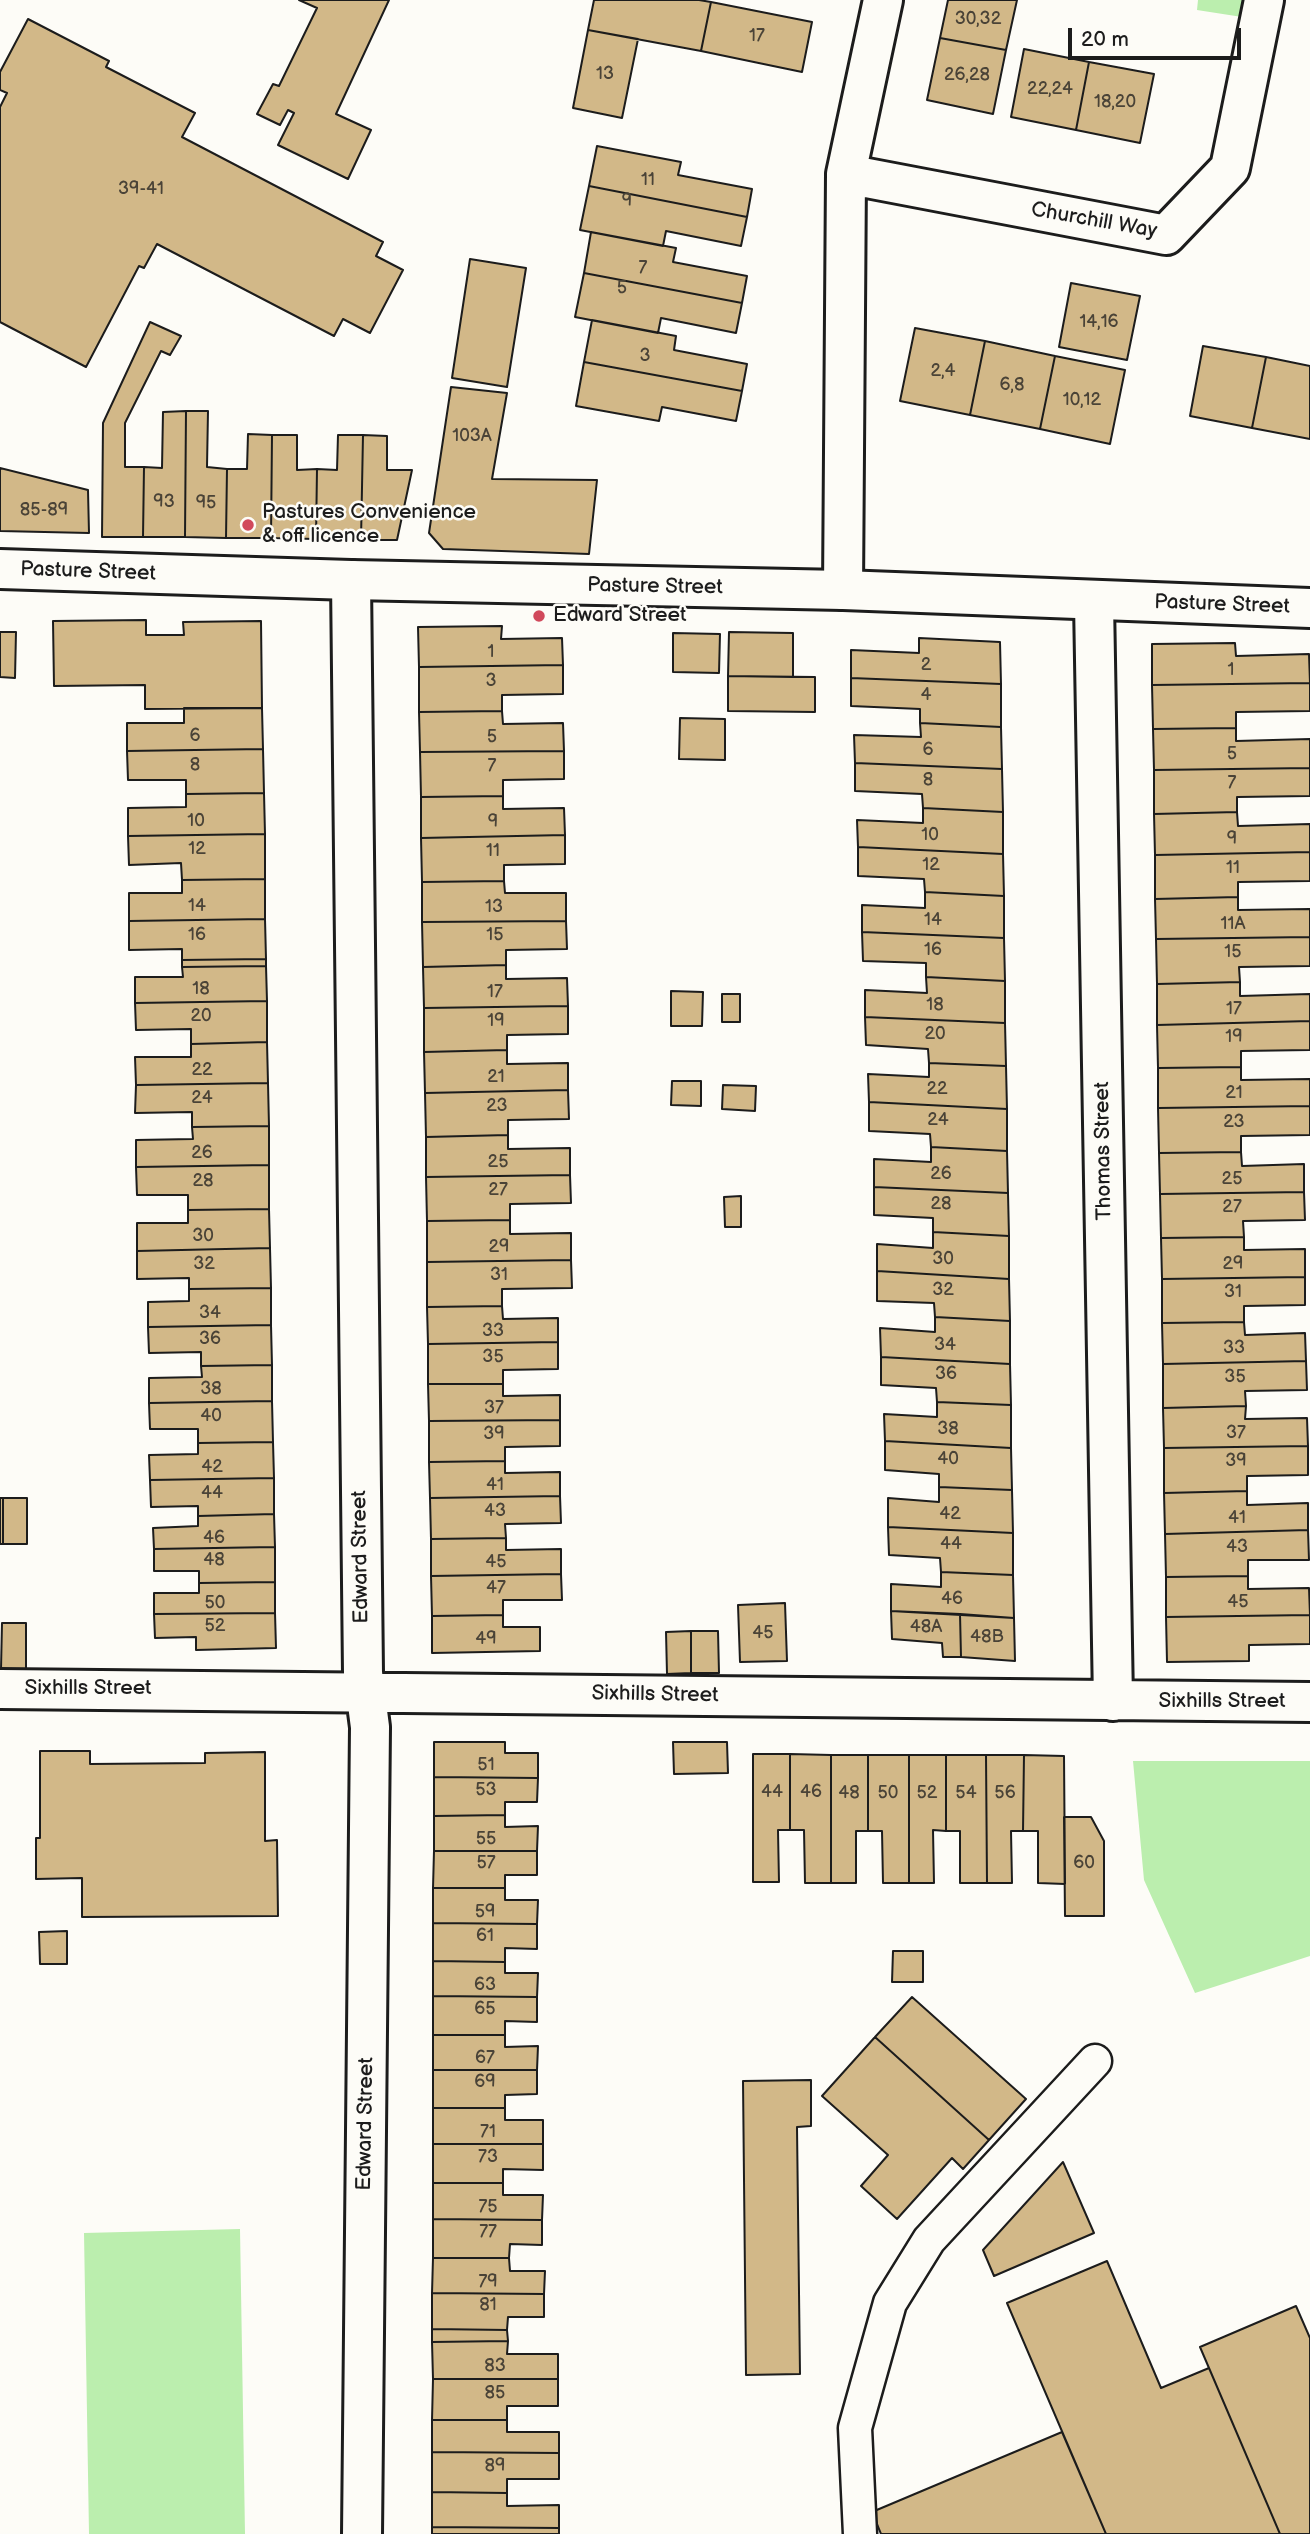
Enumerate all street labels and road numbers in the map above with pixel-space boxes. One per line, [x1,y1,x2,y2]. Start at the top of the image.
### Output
street label: Churchill Way [1029,198,1159,244]
street label: Pasture Street [20,557,156,587]
street label: Pasture Street [587,573,723,601]
street label: Pasture Street [1154,590,1290,620]
street label: Thomas Street [1090,1082,1118,1220]
street label: Edward Street [347,1490,375,1624]
street label: Sixhills Street [24,1676,152,1702]
street label: Sixhills Street [591,1681,719,1709]
street label: Sixhills Street [1158,1689,1286,1715]
street label: Edward Street [352,2057,380,2191]

